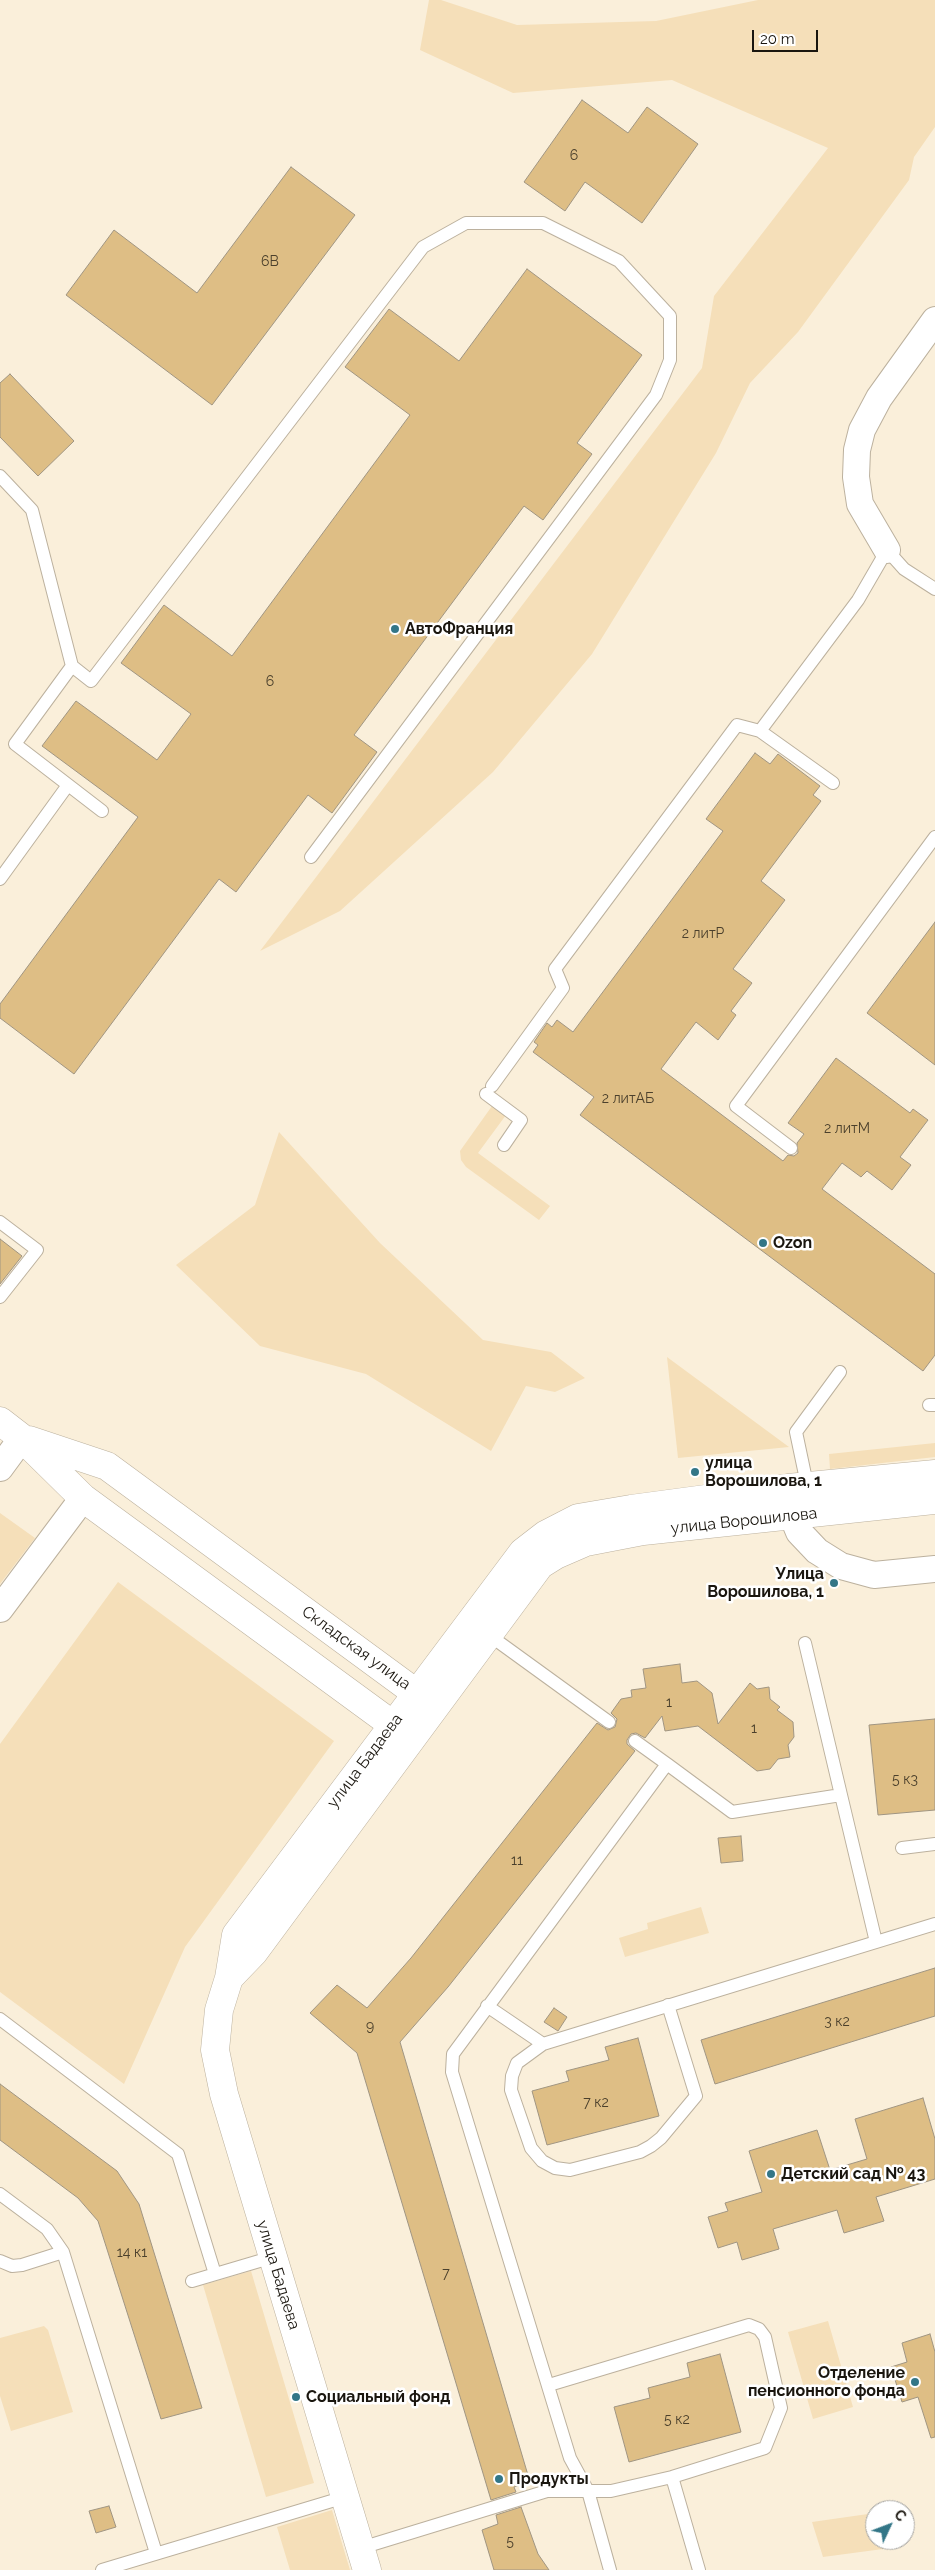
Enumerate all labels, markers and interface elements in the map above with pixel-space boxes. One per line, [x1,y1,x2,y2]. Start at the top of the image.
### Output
scale bar [755,20,821,52]
text: 20 m [760,30,795,48]
house number: 6 [570,148,578,164]
house number: 6В [261,254,279,270]
place label: АвтоФранция [405,619,513,639]
marker: АвтоФранция [389,623,401,635]
house number: 6 [266,674,274,690]
house number: 2 литР [682,926,724,942]
house number: 2 литАБ [602,1091,654,1107]
house number: 2 литМ [824,1121,870,1137]
place label: Ozon [773,1233,812,1253]
marker: Ozon [757,1237,769,1249]
place label: улица Ворошилова, 1 [705,1453,822,1491]
marker: улица Ворошилова, 1 [689,1466,701,1478]
street label: улица Ворошилова [670,1504,818,1538]
place label: Улица Ворошилова, 1 [707,1564,824,1602]
marker: Улица Ворошилова, 1 [828,1577,840,1589]
street label: Складская улица [298,1602,414,1694]
house number: 1 [666,1695,672,1711]
street label: улица Бадаева [323,1710,407,1812]
house number: 1 [751,1721,757,1737]
house number: 5 к3 [892,1772,918,1788]
house number: 11 [511,1853,523,1869]
house number: 3 к2 [824,2014,850,2030]
house number: 9 [366,2019,374,2035]
house number: 7 к2 [583,2095,609,2111]
place label: Детский сад № 43 [781,2164,925,2184]
marker: Детский сад № 43 [765,2168,777,2180]
street label: улица Бадаева [252,2218,304,2332]
house number: 14 к1 [117,2245,147,2261]
house number: 7 [442,2266,450,2282]
place label: Отделение пенсионного фонда [748,2363,905,2401]
marker: Отделение пенсионного фонда [909,2376,921,2388]
place label: Социальный фонд [306,2387,450,2407]
marker: Социальный фонд [290,2391,302,2403]
house number: 5 к2 [664,2412,690,2428]
place label: Продукты [509,2469,589,2489]
marker: Продукты [493,2473,505,2485]
north arrow [865,2500,915,2550]
text: С [891,2506,909,2524]
house number: 5 [506,2534,514,2550]

